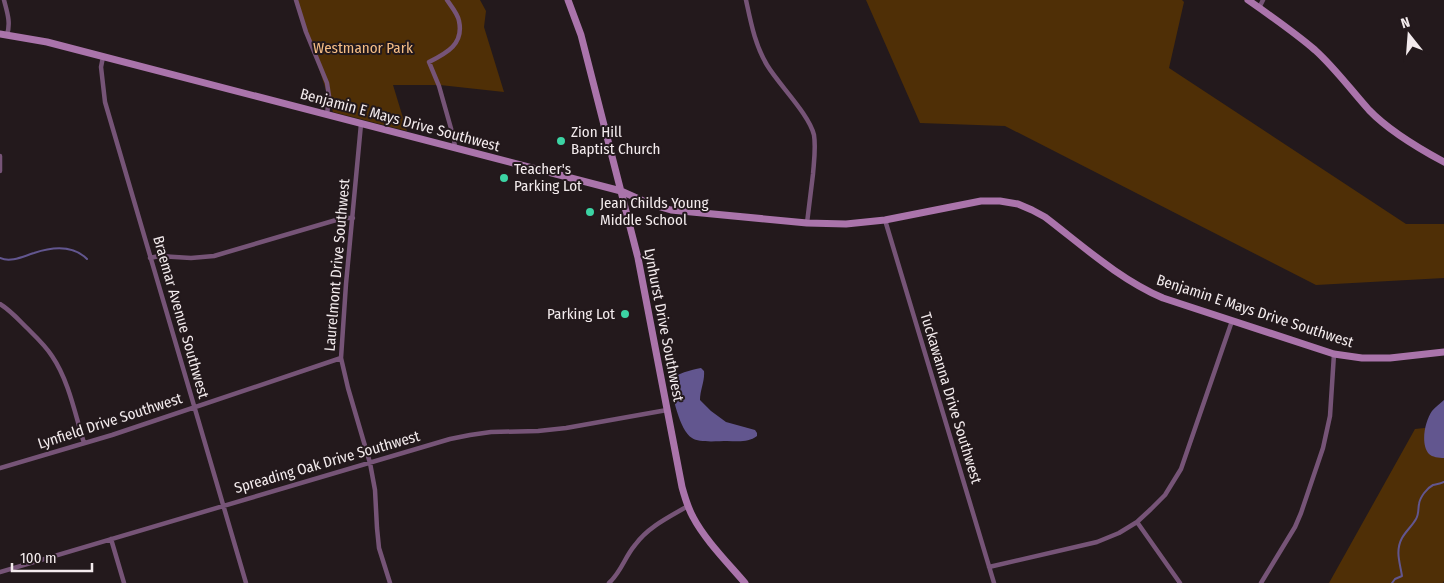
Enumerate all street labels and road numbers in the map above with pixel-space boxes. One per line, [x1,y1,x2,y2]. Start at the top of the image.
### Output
street label: Benjamin E Mays Drive Southwest [298,85,502,155]
street label: Laurelmont Drive Southwest [320,178,354,352]
street label: Braemar Avenue Southwest [149,234,213,401]
street label: Lynhurst Drive Southwest [640,247,688,403]
street label: Benjamin E Mays Drive Southwest [1154,271,1356,351]
street label: Tuckawanna Drive Southwest [916,310,986,486]
street label: Lynfield Drive Southwest [36,389,185,453]
street label: Spreading Oak Drive Southwest [232,427,422,497]

